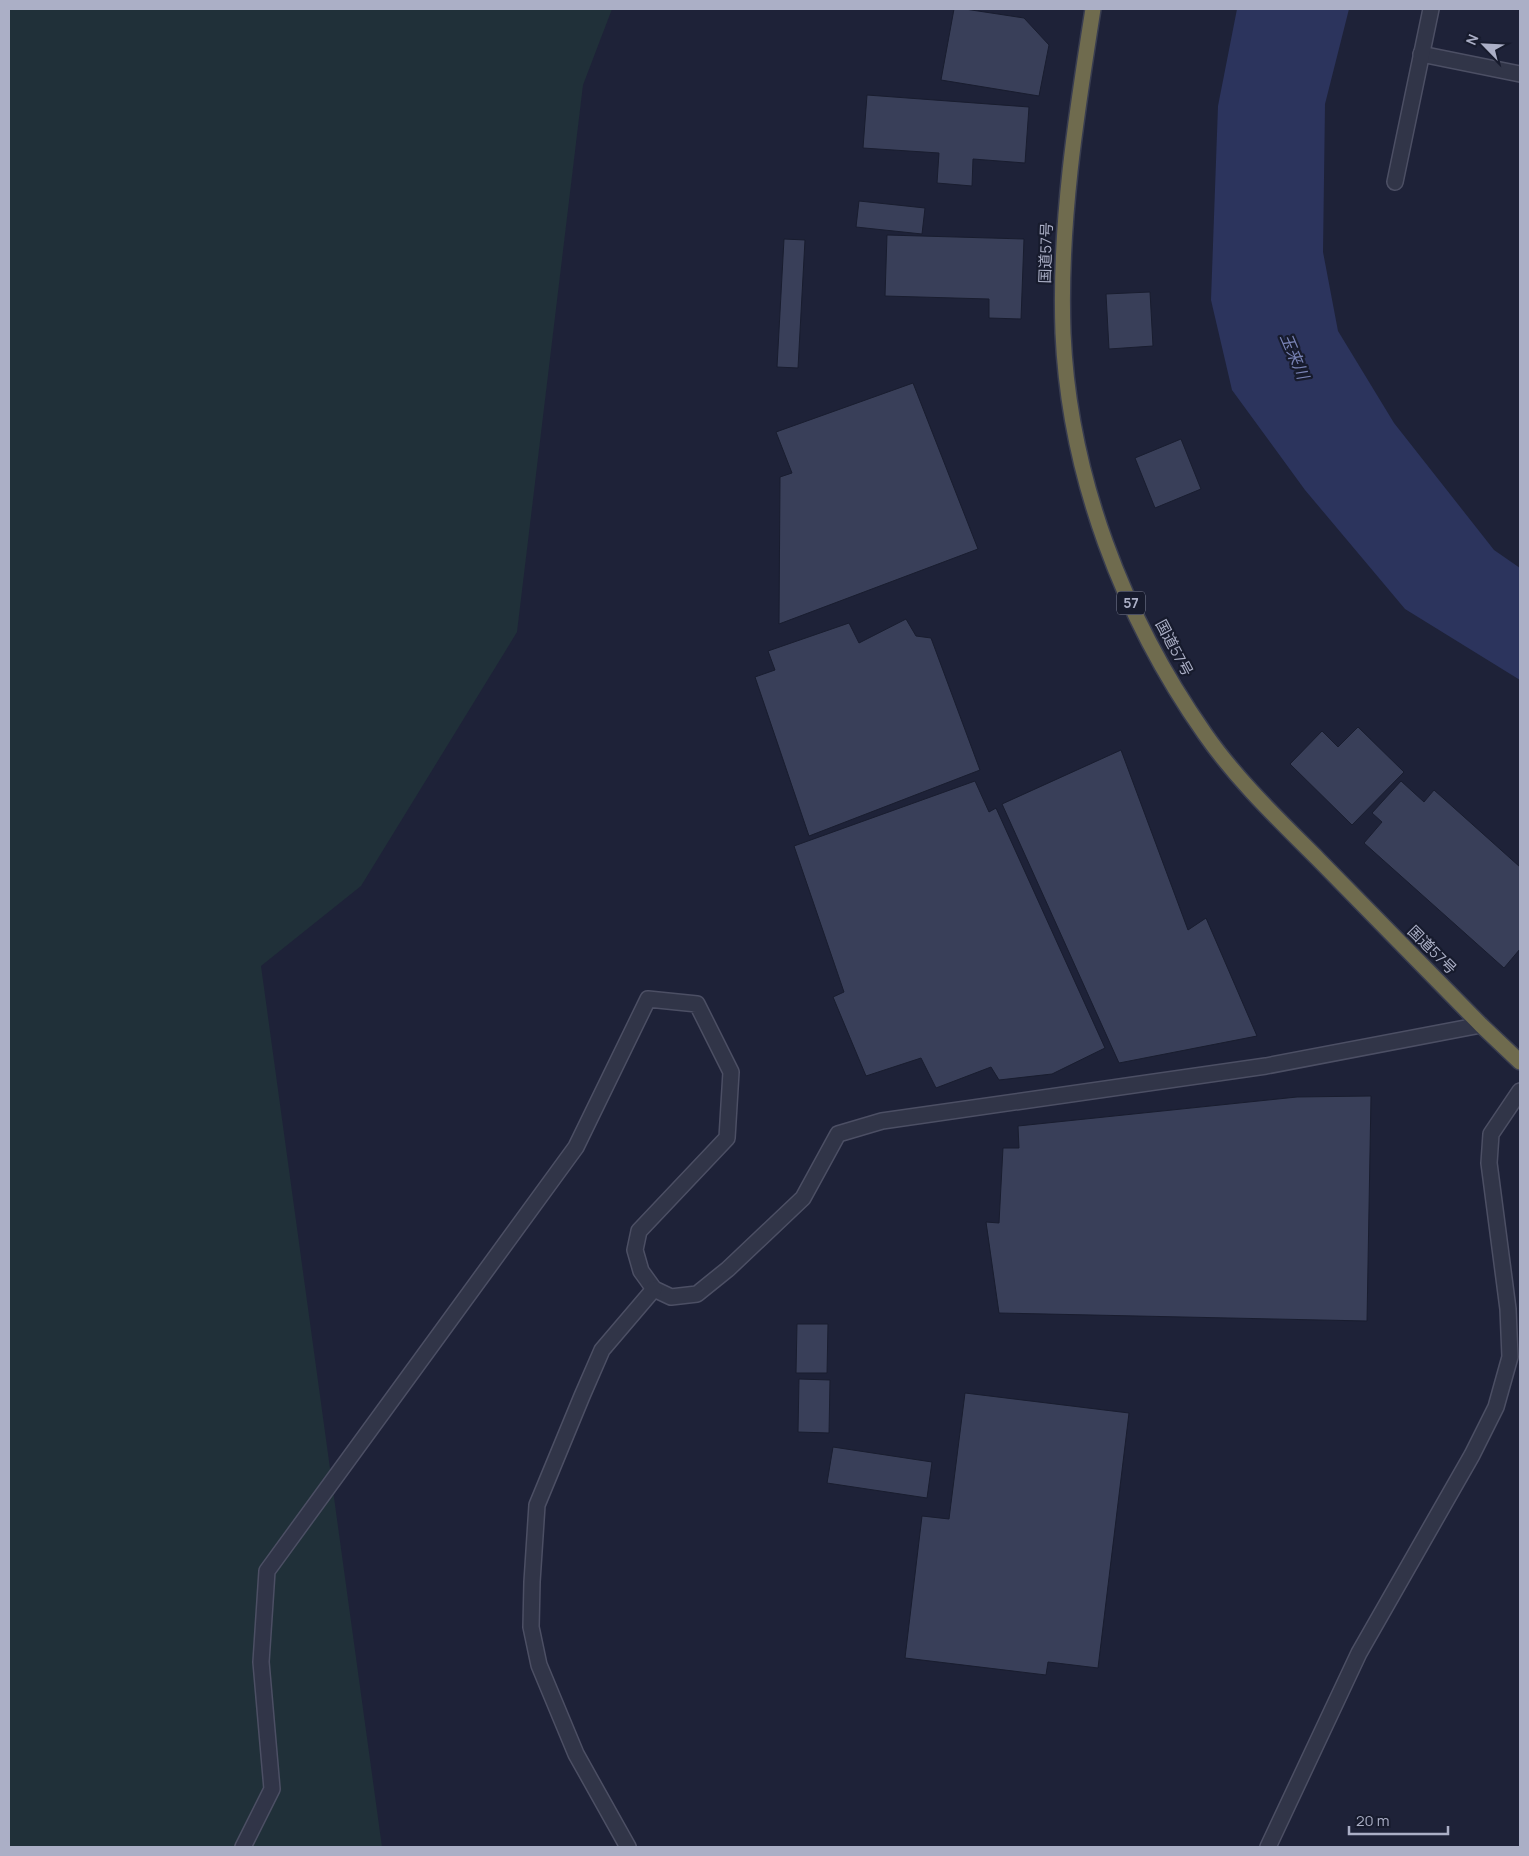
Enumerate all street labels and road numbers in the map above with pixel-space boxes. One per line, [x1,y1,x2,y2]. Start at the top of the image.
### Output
street label: 国道57号 [1034,222,1057,284]
road number: 57 [1117,592,1145,614]
street label: 国道57号 [1151,616,1198,680]
street label: 国道57号 [1403,921,1461,979]

